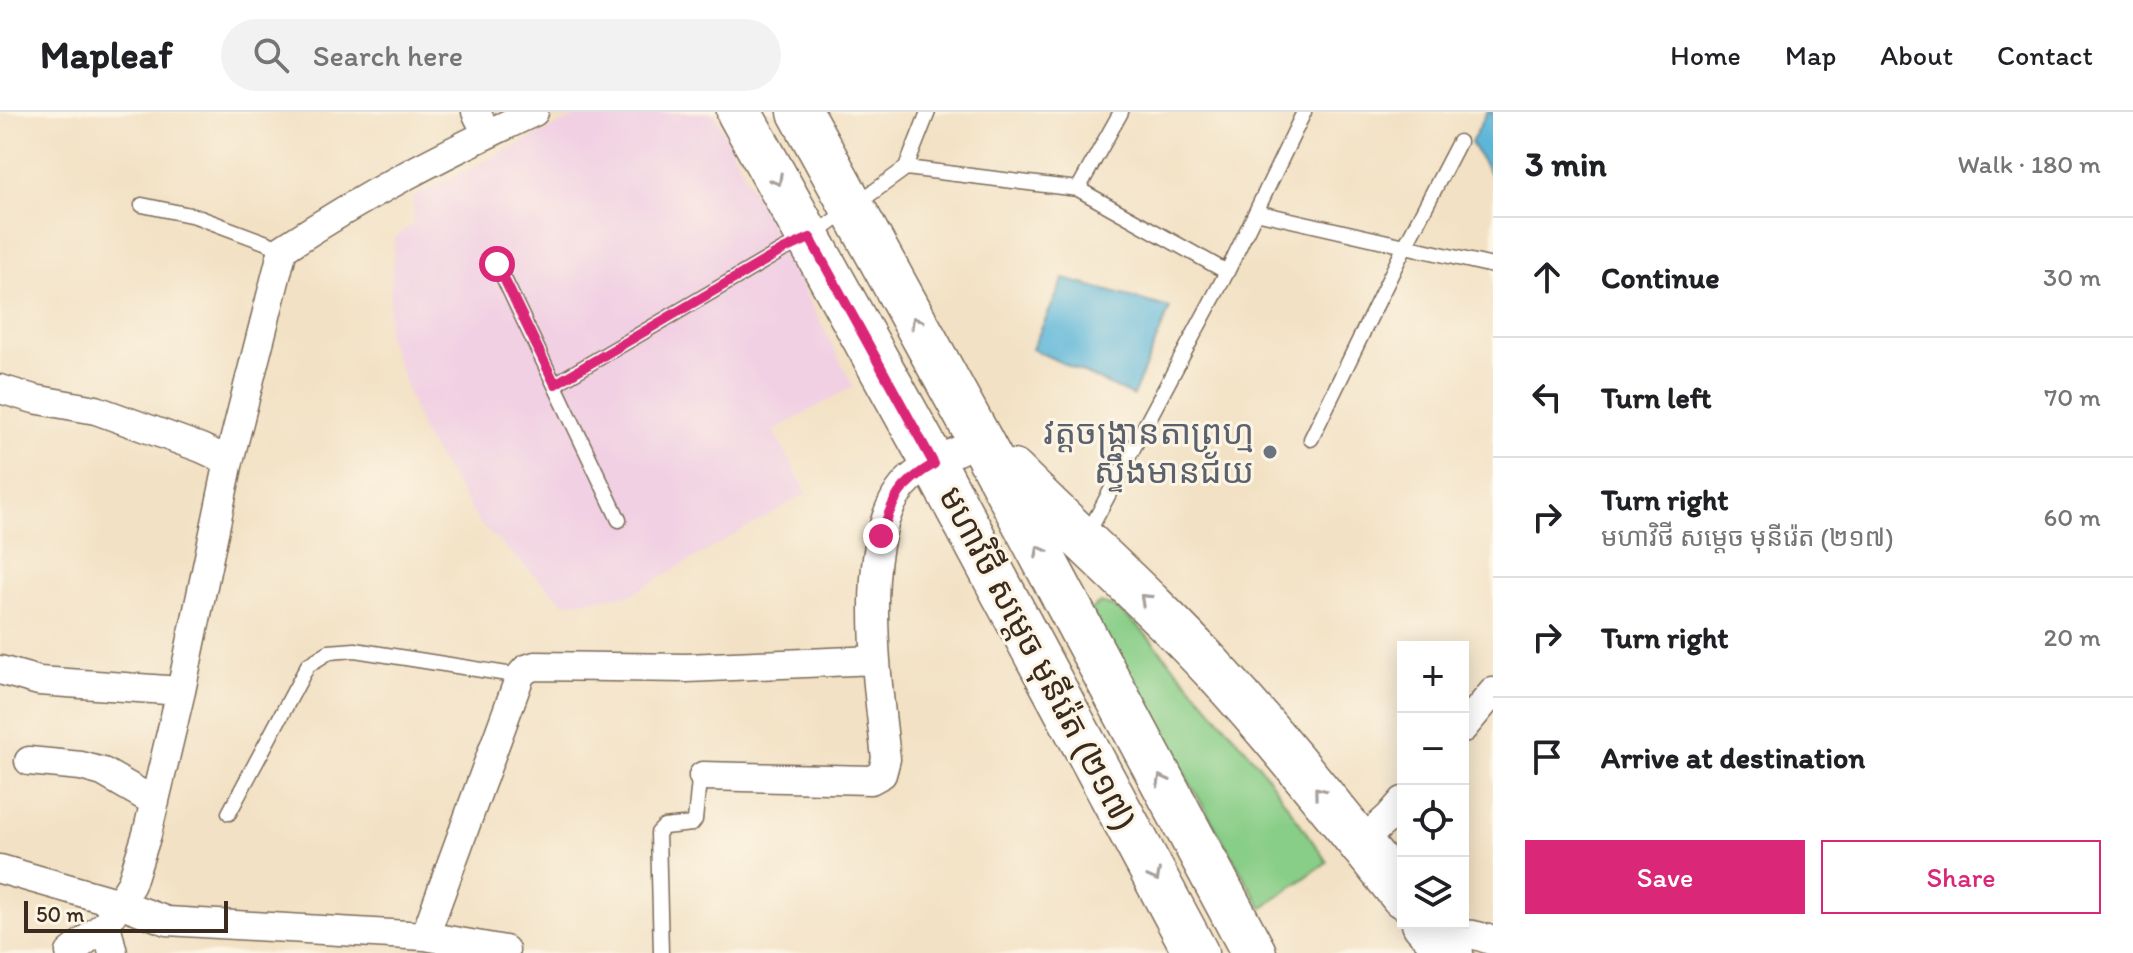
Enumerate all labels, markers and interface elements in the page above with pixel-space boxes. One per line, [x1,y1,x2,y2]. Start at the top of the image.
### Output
search box [221,19,781,91]
text: Mapleaf [40,32,173,78]
icon: search [249,33,293,77]
text: Search here [313,37,463,74]
text: Home [1670,38,1741,72]
text: Map [1785,38,1836,72]
text: About [1880,38,1953,72]
text: Contact [1997,38,2093,72]
text: 3 min [1525,144,1607,185]
text: Walk · 180 m [1958,148,2101,180]
one-way arrow [768,172,783,186]
route start [479,246,515,282]
icon: ahead [1525,255,1569,299]
text: Continue [1601,259,1720,296]
text: 30 m [2043,261,2101,293]
one-way arrow [910,316,925,331]
icon: left [1525,375,1569,419]
text: Turn left [1601,379,1712,416]
text: 70 m [2044,381,2101,413]
place label: វត្តចង្ក្រានតាព្រហ្ម ស្ទឹងមានជ័យ [1043,412,1254,492]
marker: វត្តចង្ក្រានតាព្រហ្ម ស្ទឹងមានជ័យ [1261,443,1279,461]
street label: មហាវិថី សម្តេច មុនីរ៉េត (២១៧) [929,479,1146,837]
text: Turn right [1601,481,1729,518]
icon: right [1525,495,1569,539]
text: 60 m [2044,501,2101,533]
route end [863,518,899,554]
text: មហាវិថី សម្តេច មុនីរ៉េត (២១៧) [1601,521,1894,553]
one-way arrow [1034,544,1049,559]
one-way arrow [1140,594,1154,609]
icon: right [1525,615,1569,659]
text: Turn right [1601,619,1729,656]
text: 20 m [2044,621,2101,653]
map controls [1397,641,1469,929]
button: + [1397,641,1469,713]
button: − [1397,713,1469,785]
icon: arrive [1525,735,1569,779]
text: Arrive at destination [1601,739,1865,776]
one-way arrow [1156,774,1171,789]
button: locate [1397,785,1469,857]
one-way arrow [1314,787,1329,801]
button: Save [1525,840,1805,914]
button: Share [1821,840,2101,914]
button: layers [1397,857,1469,929]
one-way arrow [1145,868,1160,883]
scale bar [24,897,228,933]
text: 50 m [36,901,85,928]

